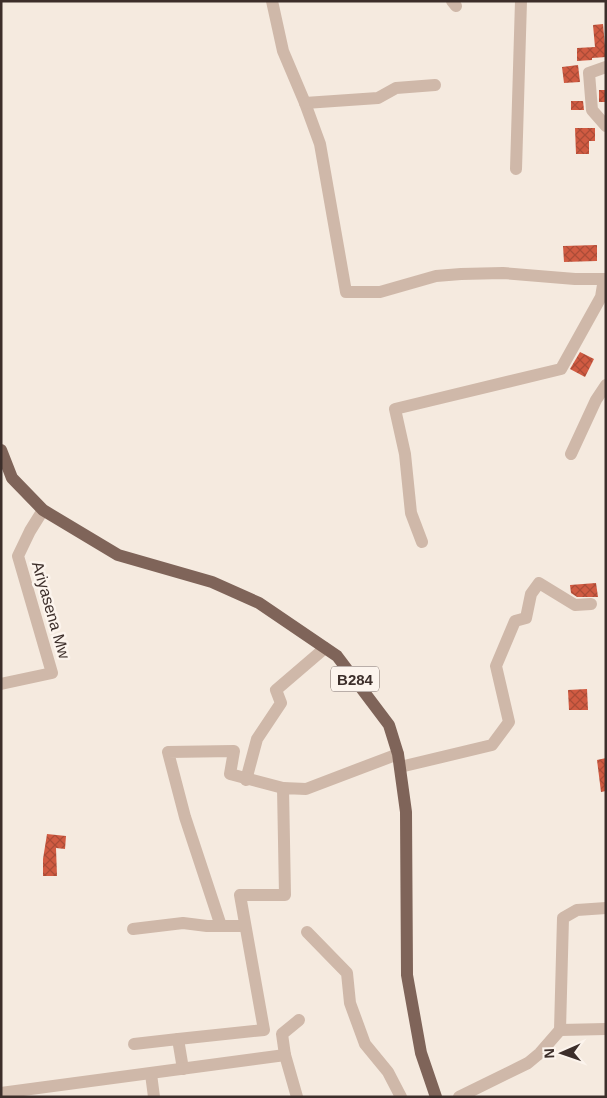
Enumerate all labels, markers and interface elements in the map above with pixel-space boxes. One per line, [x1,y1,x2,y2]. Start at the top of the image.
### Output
street label: Ariyasena Mw [29,559,73,661]
road number: B284 [331,666,379,692]
north arrow [537,1028,587,1078]
text: N [541,1048,557,1059]

